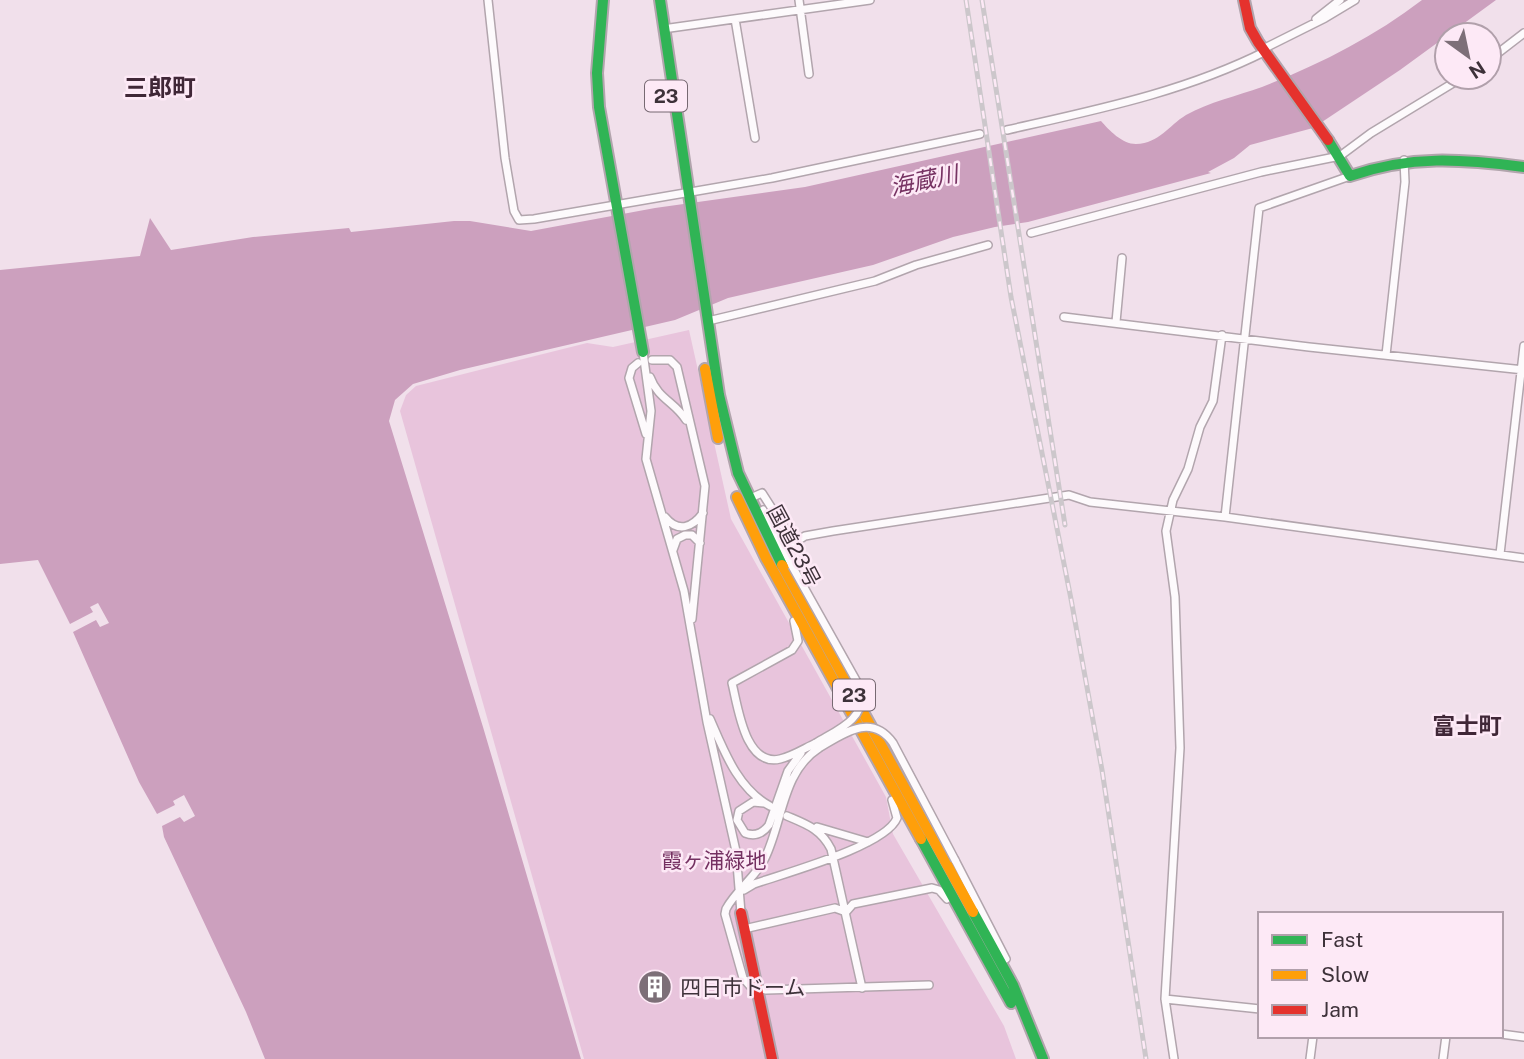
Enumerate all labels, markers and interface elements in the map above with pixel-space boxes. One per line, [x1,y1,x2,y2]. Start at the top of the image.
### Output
north arrow [1433,21,1503,91]
text: N [1465,57,1489,84]
district label: 三郎町 [124,73,196,101]
road number: 23 [645,80,687,111]
water label: 海蔵川 [887,159,963,200]
street label: 国道23号 [762,501,826,591]
road number: 23 [833,680,875,710]
district label: 富士町 [1433,712,1502,739]
park label: 霞ヶ浦緑地 [662,848,767,873]
legend [1258,912,1503,1038]
text: Fast [1321,927,1363,952]
text: Slow [1321,962,1369,987]
building icon: 四日市ドーム [636,968,674,1006]
place label: 四日市ドーム [680,975,805,1000]
text: Jam [1321,997,1359,1022]

